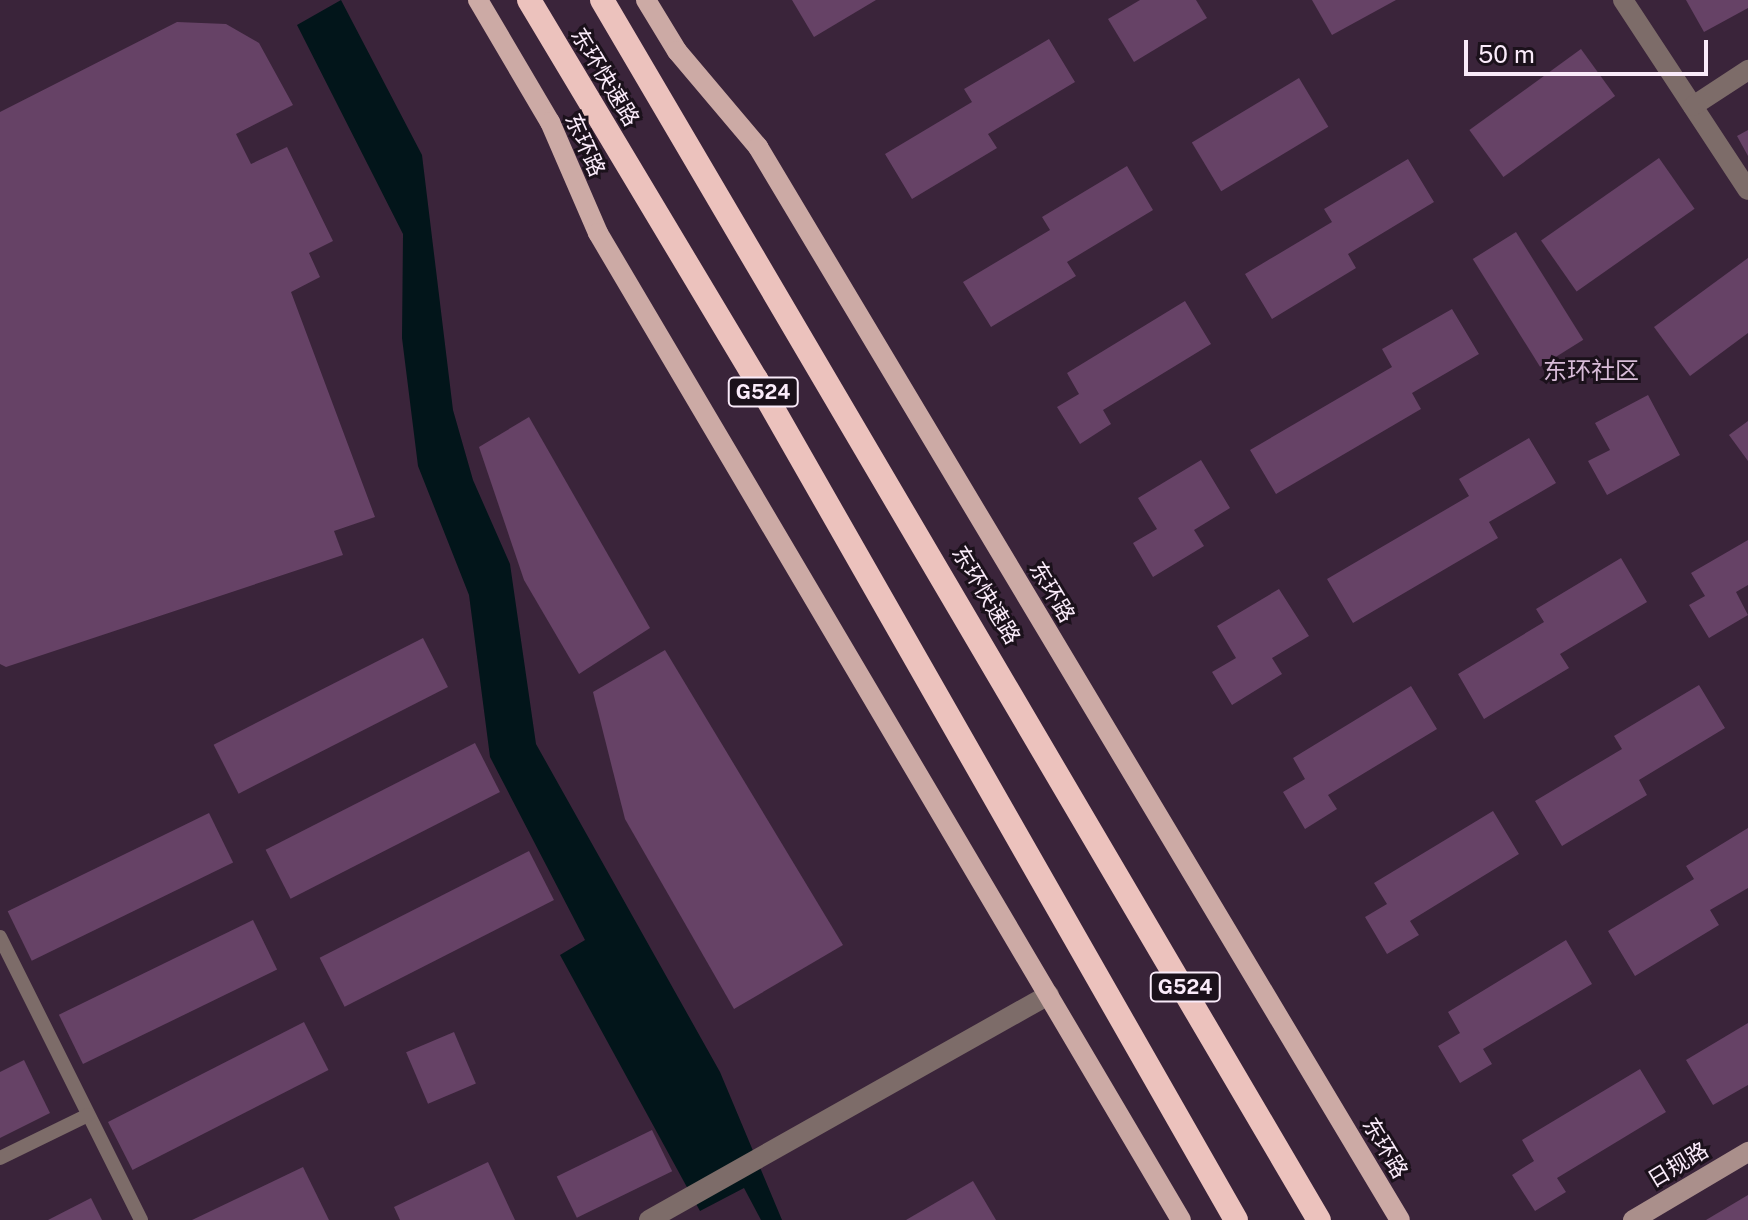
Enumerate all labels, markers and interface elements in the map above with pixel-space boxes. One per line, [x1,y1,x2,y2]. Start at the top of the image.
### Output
street label: 东环快速路 [565,23,645,131]
scale bar [1468,24,1712,74]
text: 50 m [1478,40,1535,68]
street label: 东环路 [560,109,610,181]
district label: 东环社区 [1543,357,1639,385]
road number: G524 [727,376,799,408]
street label: 东环快速路 [946,541,1026,649]
street label: 东环路 [1024,557,1080,627]
road number: G524 [1149,971,1221,1003]
street label: 东环路 [1357,1113,1413,1183]
street label: 日规路 [1643,1137,1713,1193]

